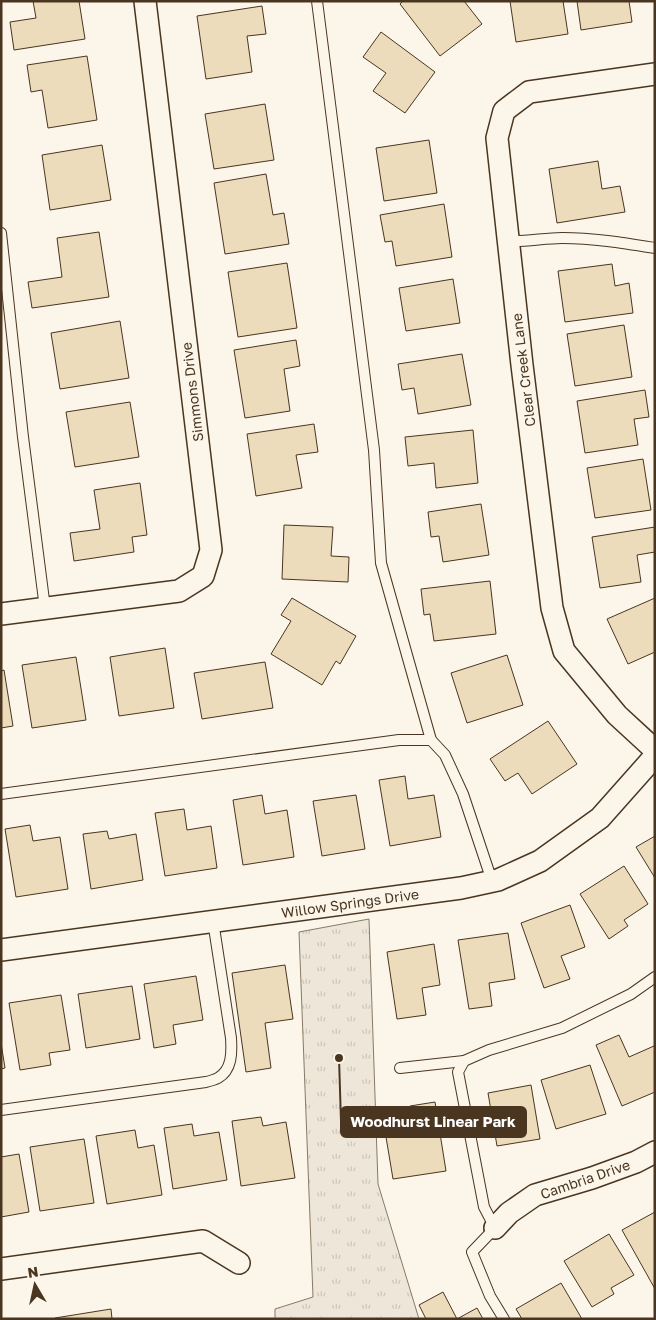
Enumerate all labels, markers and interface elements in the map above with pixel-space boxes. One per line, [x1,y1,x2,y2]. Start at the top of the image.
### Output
street label: Clear Creek Lane [508,312,538,428]
street label: Simmons Drive [177,341,207,443]
street label: Willow Springs Drive [280,885,420,921]
callout: Woodhurst Linear Park [341,1107,526,1137]
text: Woodhurst Linear Park [350,1112,516,1130]
street label: Cambria Drive [538,1156,632,1202]
north arrow [10,1260,60,1310]
text: N [26,1262,39,1281]

